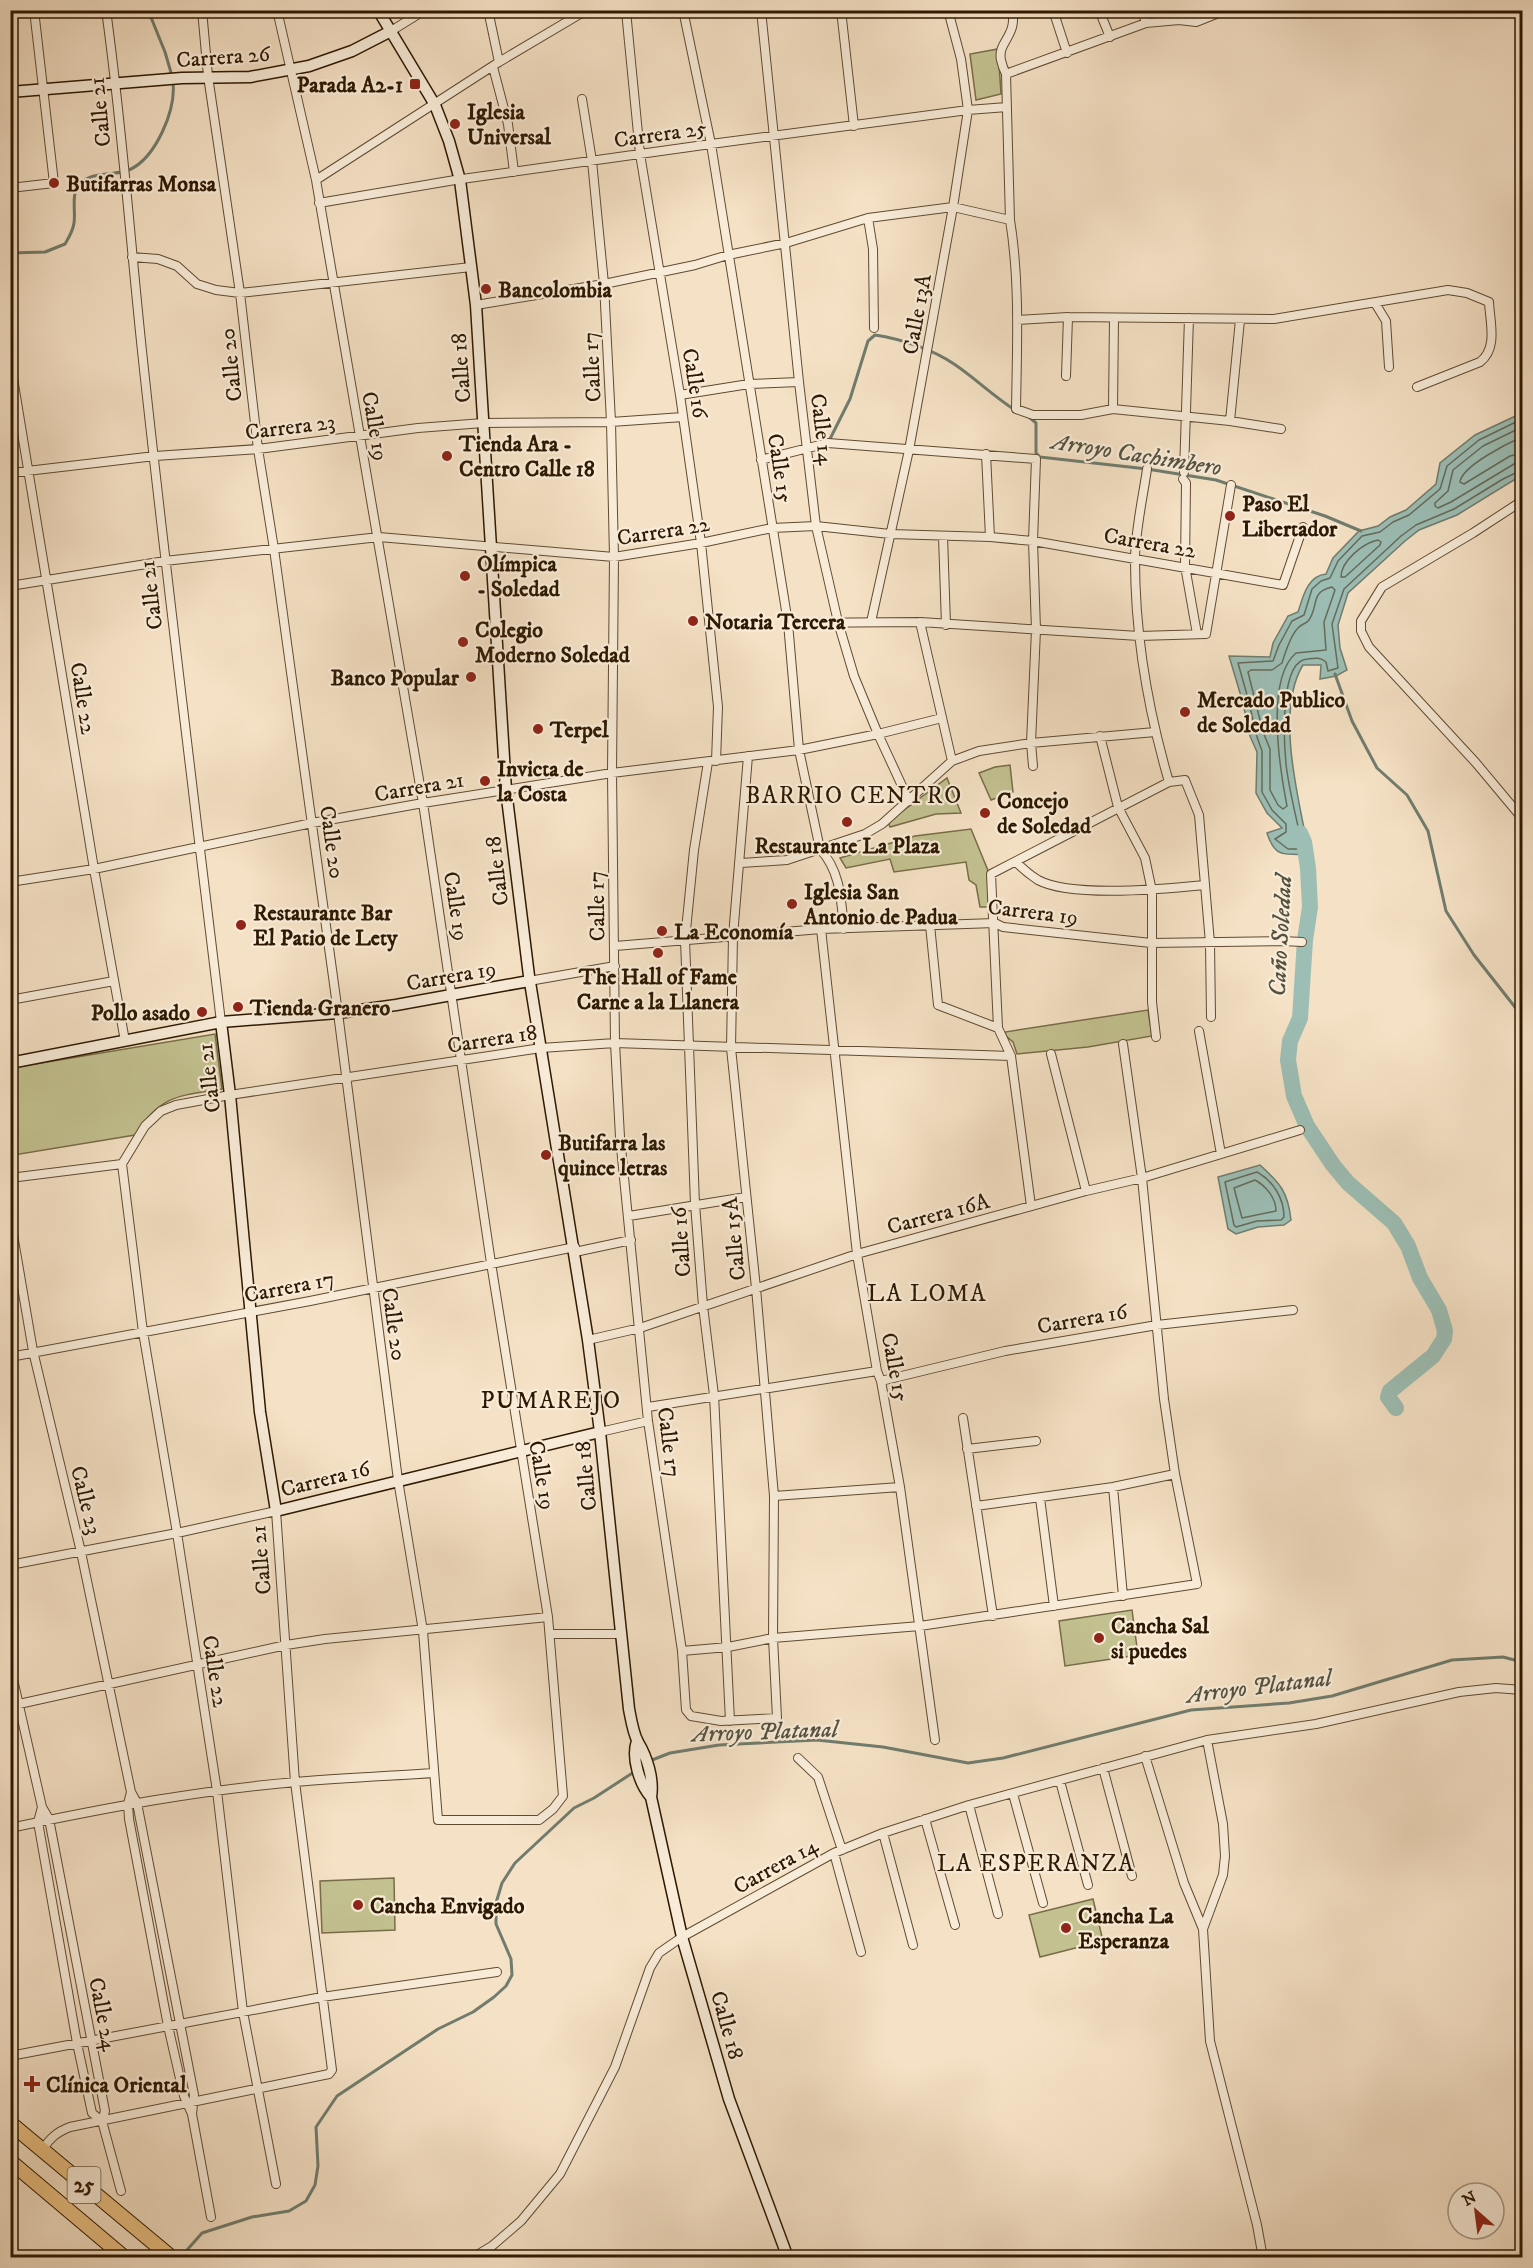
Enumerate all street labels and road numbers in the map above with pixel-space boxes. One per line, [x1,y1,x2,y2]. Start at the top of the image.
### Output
street label: Carrera 26 [175,41,272,74]
street label: Calle 21 [83,76,118,148]
street label: Carrera 25 [612,115,708,154]
street label: Calle 13A [897,271,938,357]
street label: Calle 20 [214,327,249,403]
street label: Calle 17 [577,331,608,403]
street label: Calle 18 [446,332,477,404]
street label: Calle 16 [676,346,714,422]
street label: Calle 19 [355,389,394,463]
street label: Calle 14 [804,392,839,468]
street label: Carrera 23 [244,409,337,446]
street label: Calle 15 [761,432,798,505]
street label: Carrera 22 [615,511,712,552]
street label: Carrera 22 [1101,522,1198,565]
street label: Calle 21 [134,559,169,631]
street label: Calle 22 [64,660,102,736]
street label: Carrera 21 [372,766,466,809]
street label: Calle 20 [313,804,350,881]
street label: Calle 18 [480,834,515,907]
street label: Calle 19 [437,870,474,943]
street label: Calle 17 [583,870,612,942]
street label: Carrera 19 [986,894,1079,931]
street label: Carrera 19 [404,955,498,998]
street label: Carrera 18 [445,1019,539,1060]
street label: Calle 21 [192,1042,227,1114]
street label: Carrera 16A [884,1188,994,1241]
street label: Calle 15A [717,1195,752,1282]
street label: Calle 16 [665,1204,697,1278]
street label: Carrera 17 [242,1266,337,1309]
street label: Calle 20 [375,1286,412,1363]
street label: Carrera 16 [1035,1298,1131,1341]
street label: Calle 15 [875,1330,914,1404]
street label: Calle 17 [651,1405,686,1479]
street label: Calle 19 [522,1438,561,1512]
street label: Calle 18 [569,1440,604,1512]
street label: Carrera 16 [278,1455,374,1504]
street label: Calle 23 [64,1463,107,1538]
street label: Calle 21 [245,1524,278,1596]
street label: Calle 22 [196,1633,234,1709]
street label: Carrera 14 [729,1831,824,1901]
street label: Calle 24 [82,1975,123,2055]
street label: Calle 18 [704,1988,749,2063]
road number: 25 [68,2167,100,2203]

